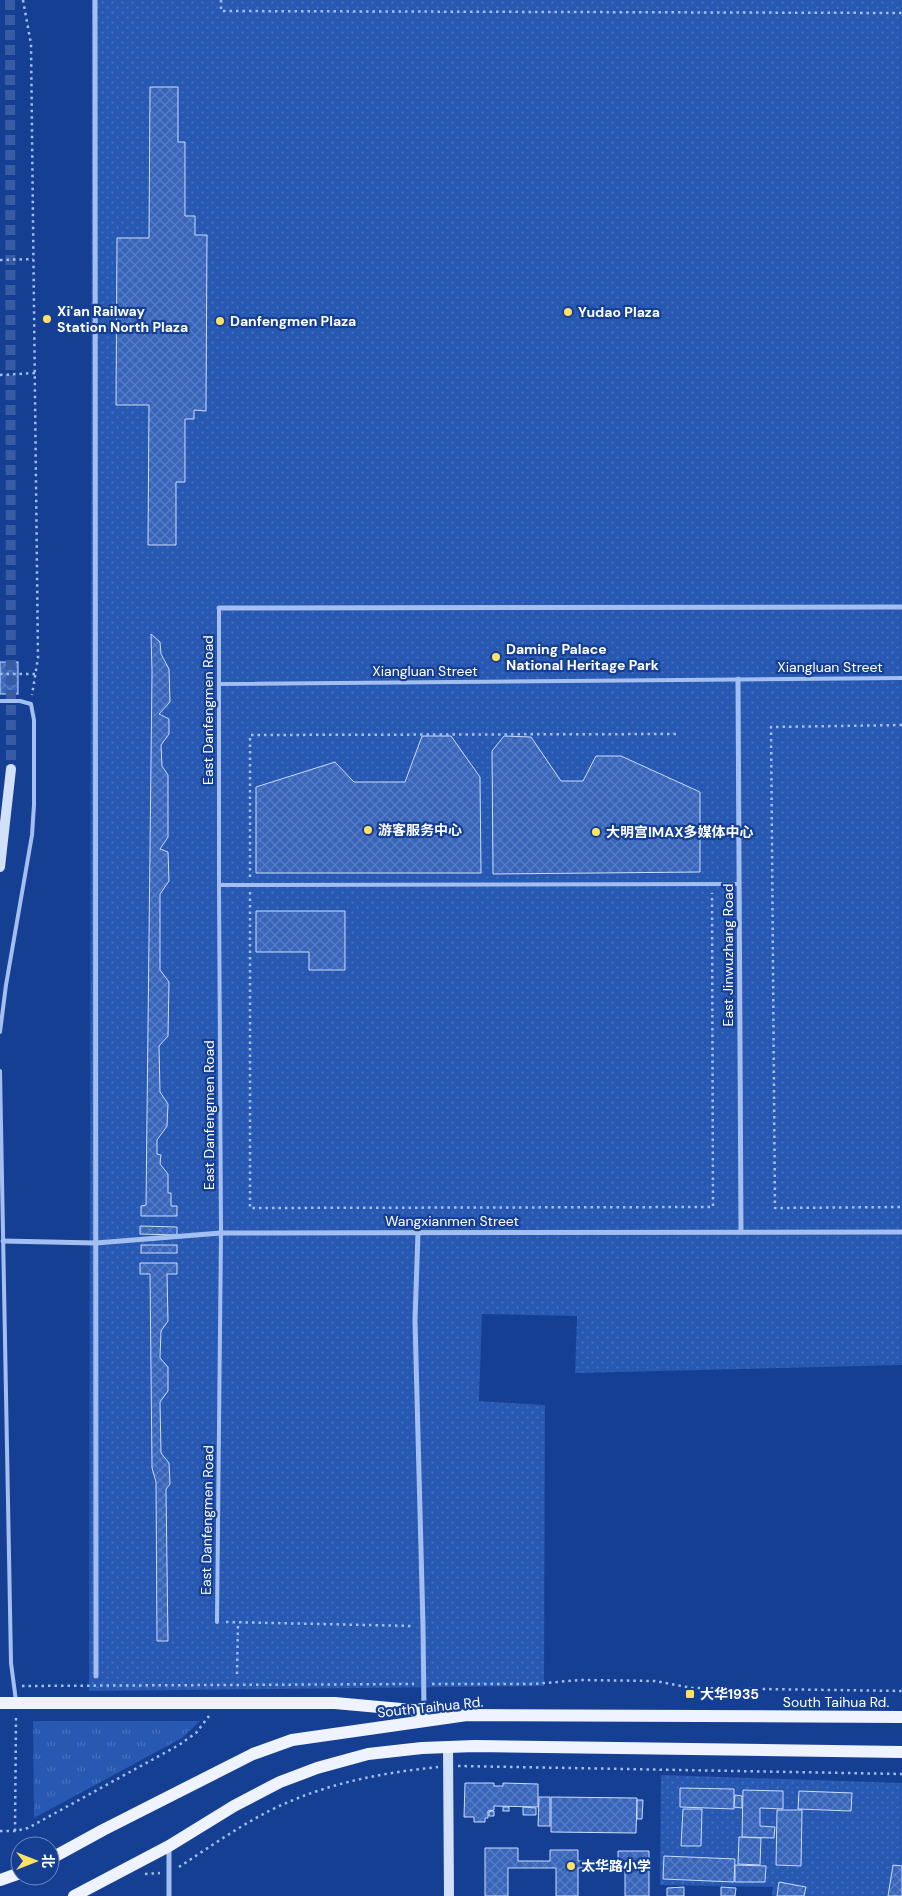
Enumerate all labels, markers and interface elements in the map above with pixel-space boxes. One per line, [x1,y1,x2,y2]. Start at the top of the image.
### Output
place label: Xi'an Railway Station North Plaza [57,302,188,336]
place label: Yudao Plaza [578,303,660,321]
marker: Yudao Plaza [562,306,574,318]
place label: Danfengmen Plaza [230,312,356,330]
marker: Xi'an Railway Station North Plaza [41,313,53,325]
marker: Danfengmen Plaza [214,315,226,327]
street label: East Danfengmen Road [199,635,217,785]
place label: Daming Palace National Heritage Park [506,640,659,674]
marker: Daming Palace National Heritage Park [490,651,502,663]
street label: Xiangluan Street [777,658,883,676]
street label: Xiangluan Street [372,662,478,680]
place label: 游客服务中心 [378,821,462,839]
place label: 大明宫IMAX多媒体中心 [606,823,754,841]
marker: 游客服务中心 [362,824,374,836]
marker: 大明宫IMAX多媒体中心 [590,826,602,838]
street label: East Jinwuzhang Road [719,884,737,1026]
street label: East Danfengmen Road [200,1040,218,1190]
street label: Wangxianmen Street [385,1212,519,1230]
street label: East Danfengmen Road [197,1445,217,1595]
place label: 大华1935 [700,1685,759,1703]
marker: 大华1935 [684,1688,696,1700]
street label: South Taihua Rd. [376,1692,484,1722]
street label: South Taihua Rd. [783,1693,889,1711]
north arrow [10,1836,60,1886]
text: 北 [39,1854,57,1868]
place label: 太华路小学 [581,1857,651,1875]
marker: 太华路小学 [565,1860,577,1872]

